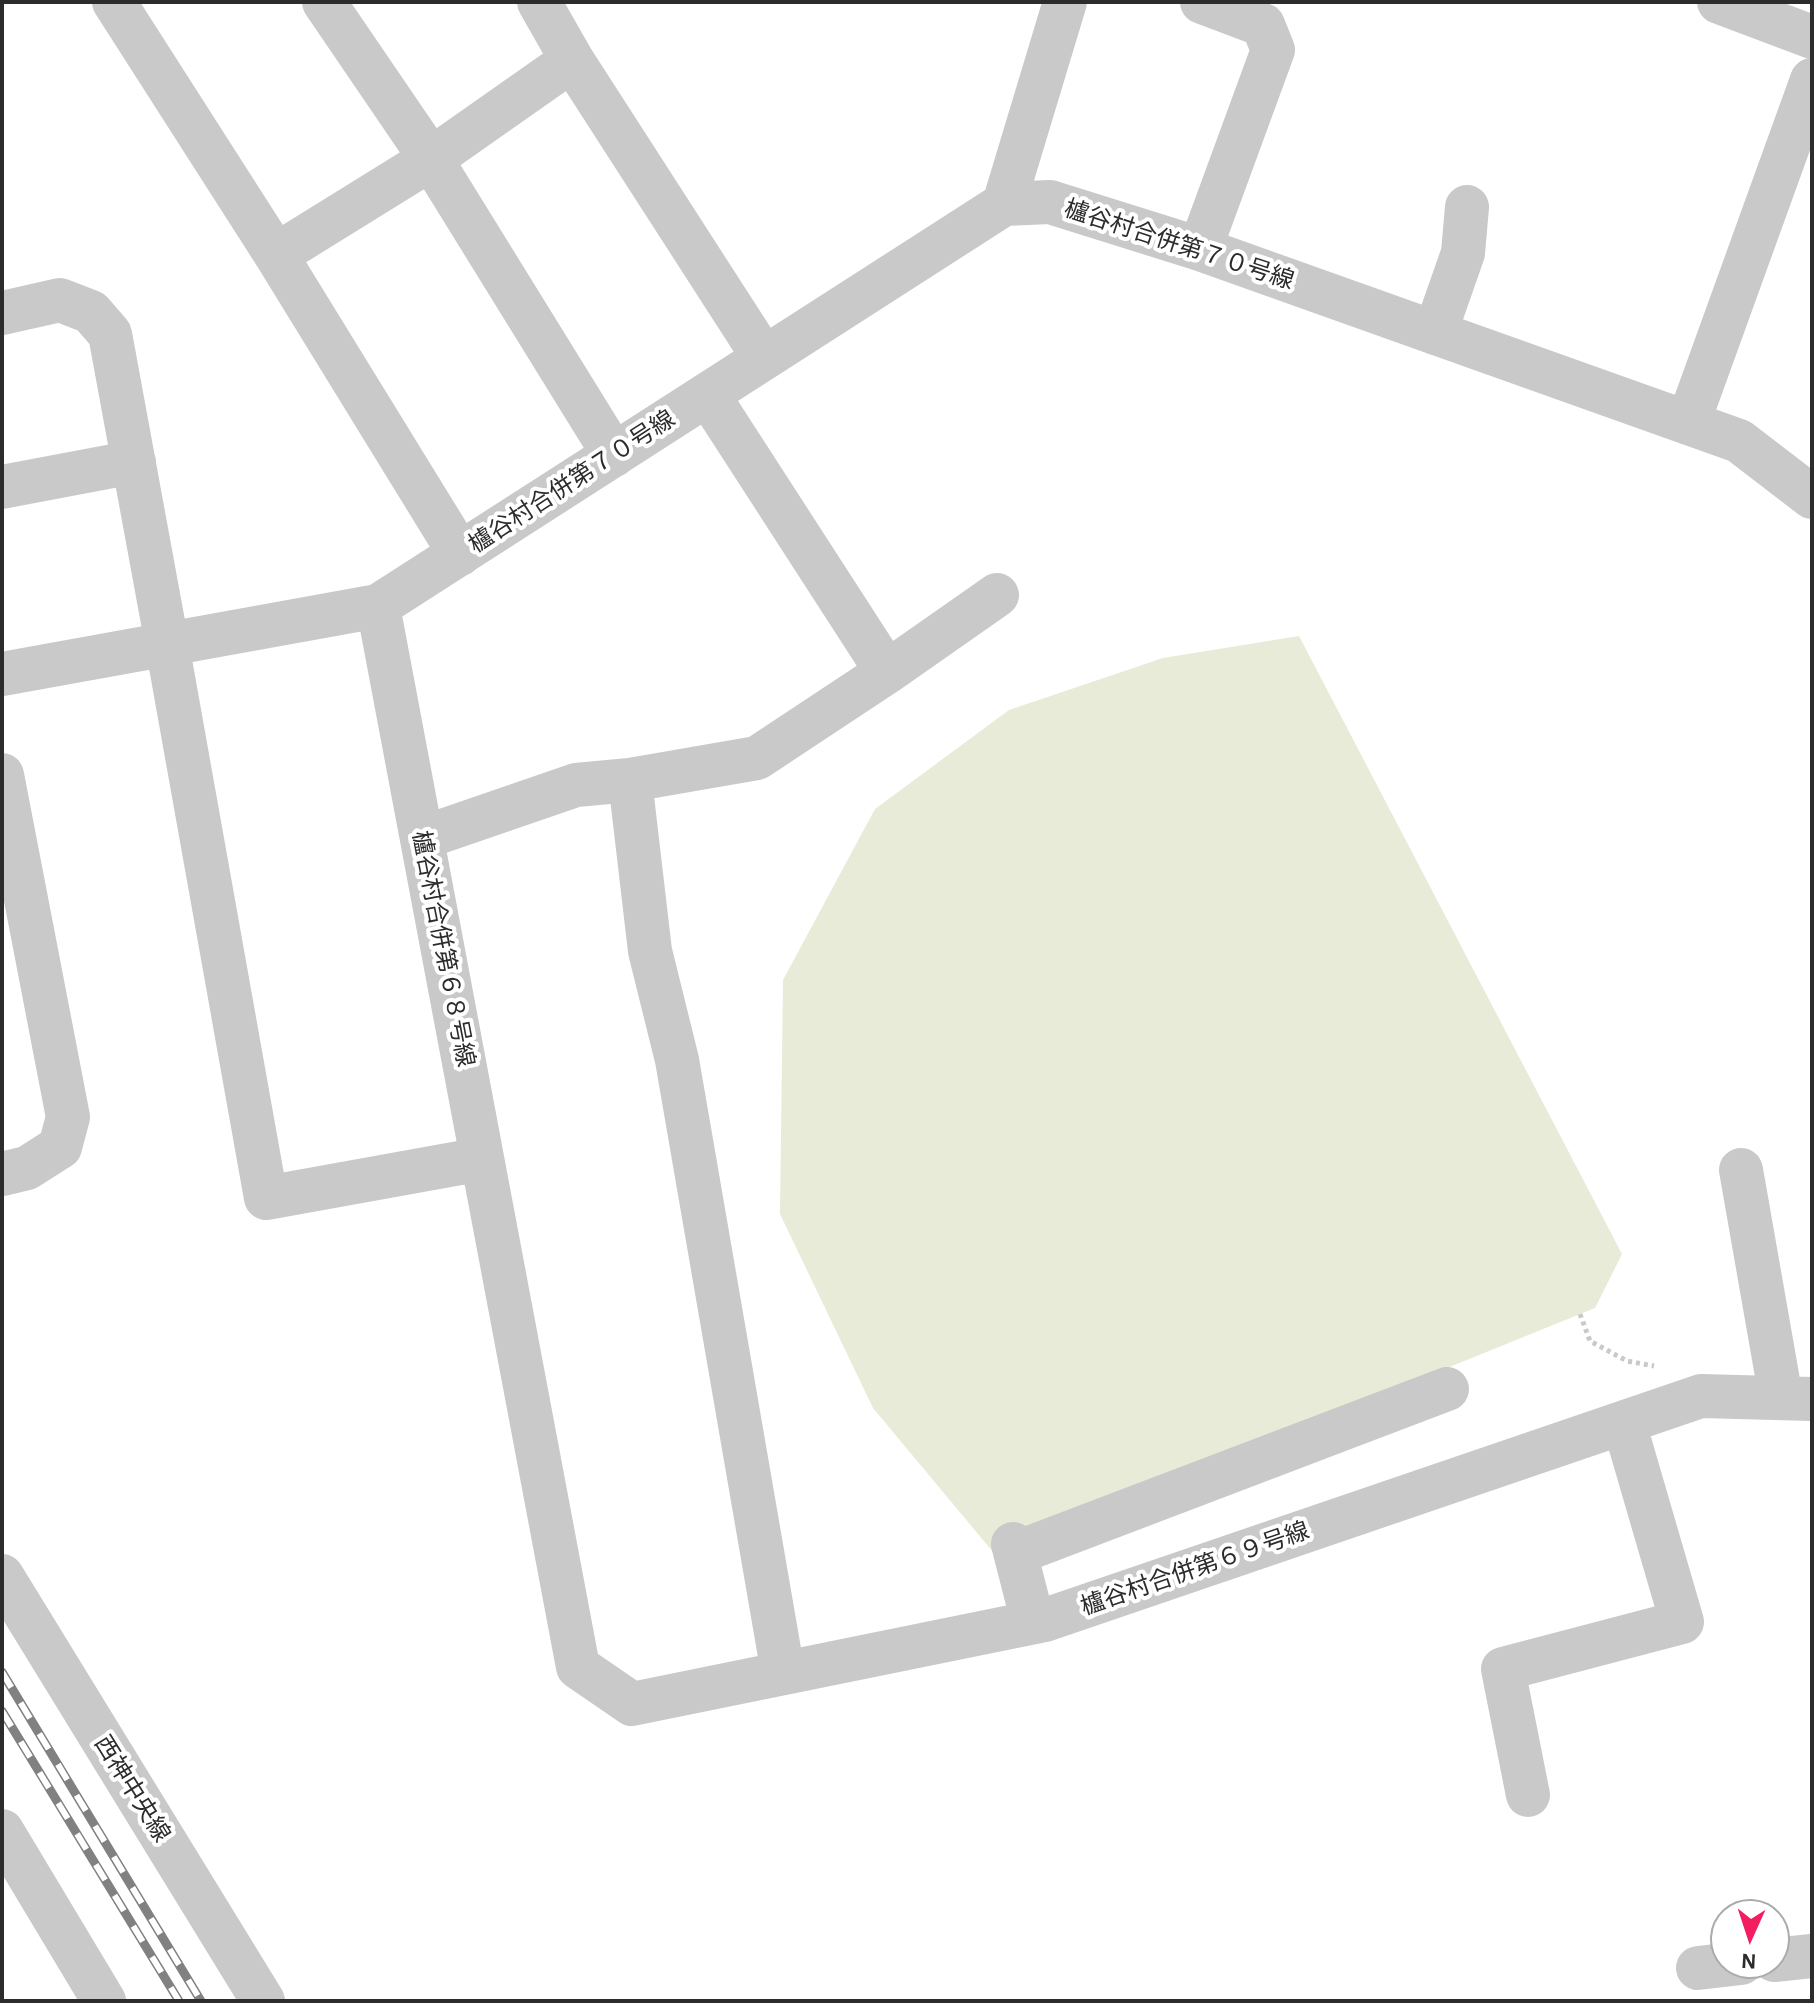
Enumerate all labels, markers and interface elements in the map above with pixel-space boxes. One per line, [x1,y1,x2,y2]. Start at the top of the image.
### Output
street label: 櫨谷村合併第７０号線 [1060,194,1298,296]
street label: 櫨谷村合併第７０号線 [464,405,680,559]
street label: 櫨谷村合併第６８号線 [406,828,480,1070]
street label: 櫨谷村合併第６９号線 [1077,1516,1313,1622]
street label: 西神中央線 [88,1730,176,1848]
north arrow [1710,1899,1790,1979]
text: N [1741,1950,1757,1972]

